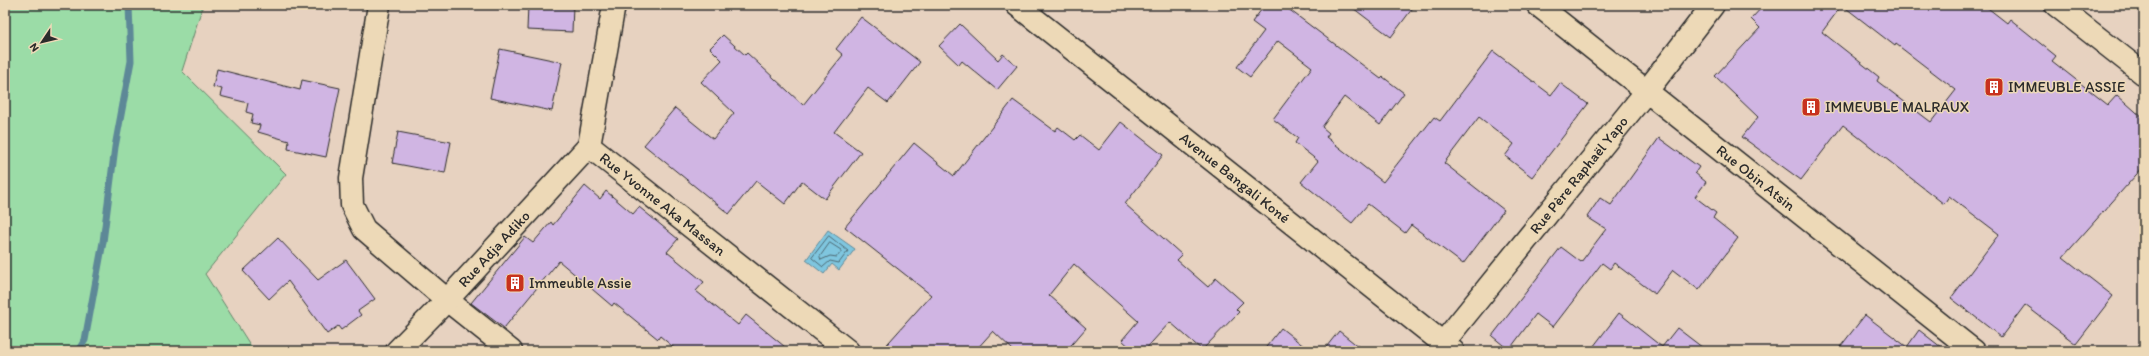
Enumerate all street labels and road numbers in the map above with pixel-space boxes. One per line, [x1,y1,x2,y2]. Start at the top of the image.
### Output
street label: Rue Père Raphaël Yapo [1526,113,1632,238]
street label: Avenue Bangali Koné [1176,129,1294,227]
street label: Rue Obin Atsin [1713,141,1799,215]
street label: Rue Yvonne Aka Massan [596,149,730,260]
street label: Rue Adja Adiko [454,207,534,291]

